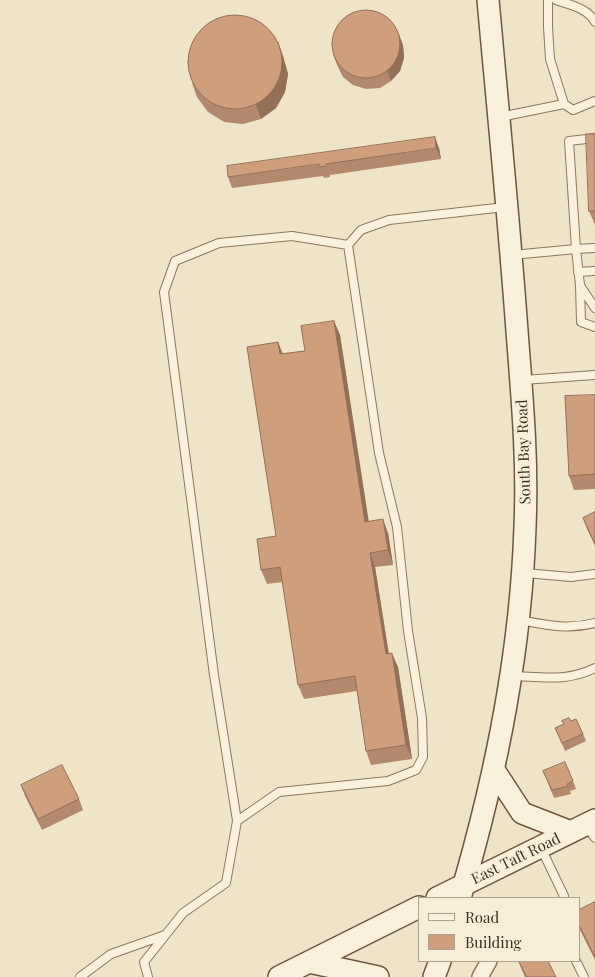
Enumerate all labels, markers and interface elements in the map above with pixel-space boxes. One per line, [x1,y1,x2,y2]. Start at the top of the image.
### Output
street label: South Bay Road [513,399,535,505]
street label: East Taft Road [468,830,564,888]
legend [418,897,580,962]
text: Road [465,907,499,927]
text: Building [465,932,521,952]

